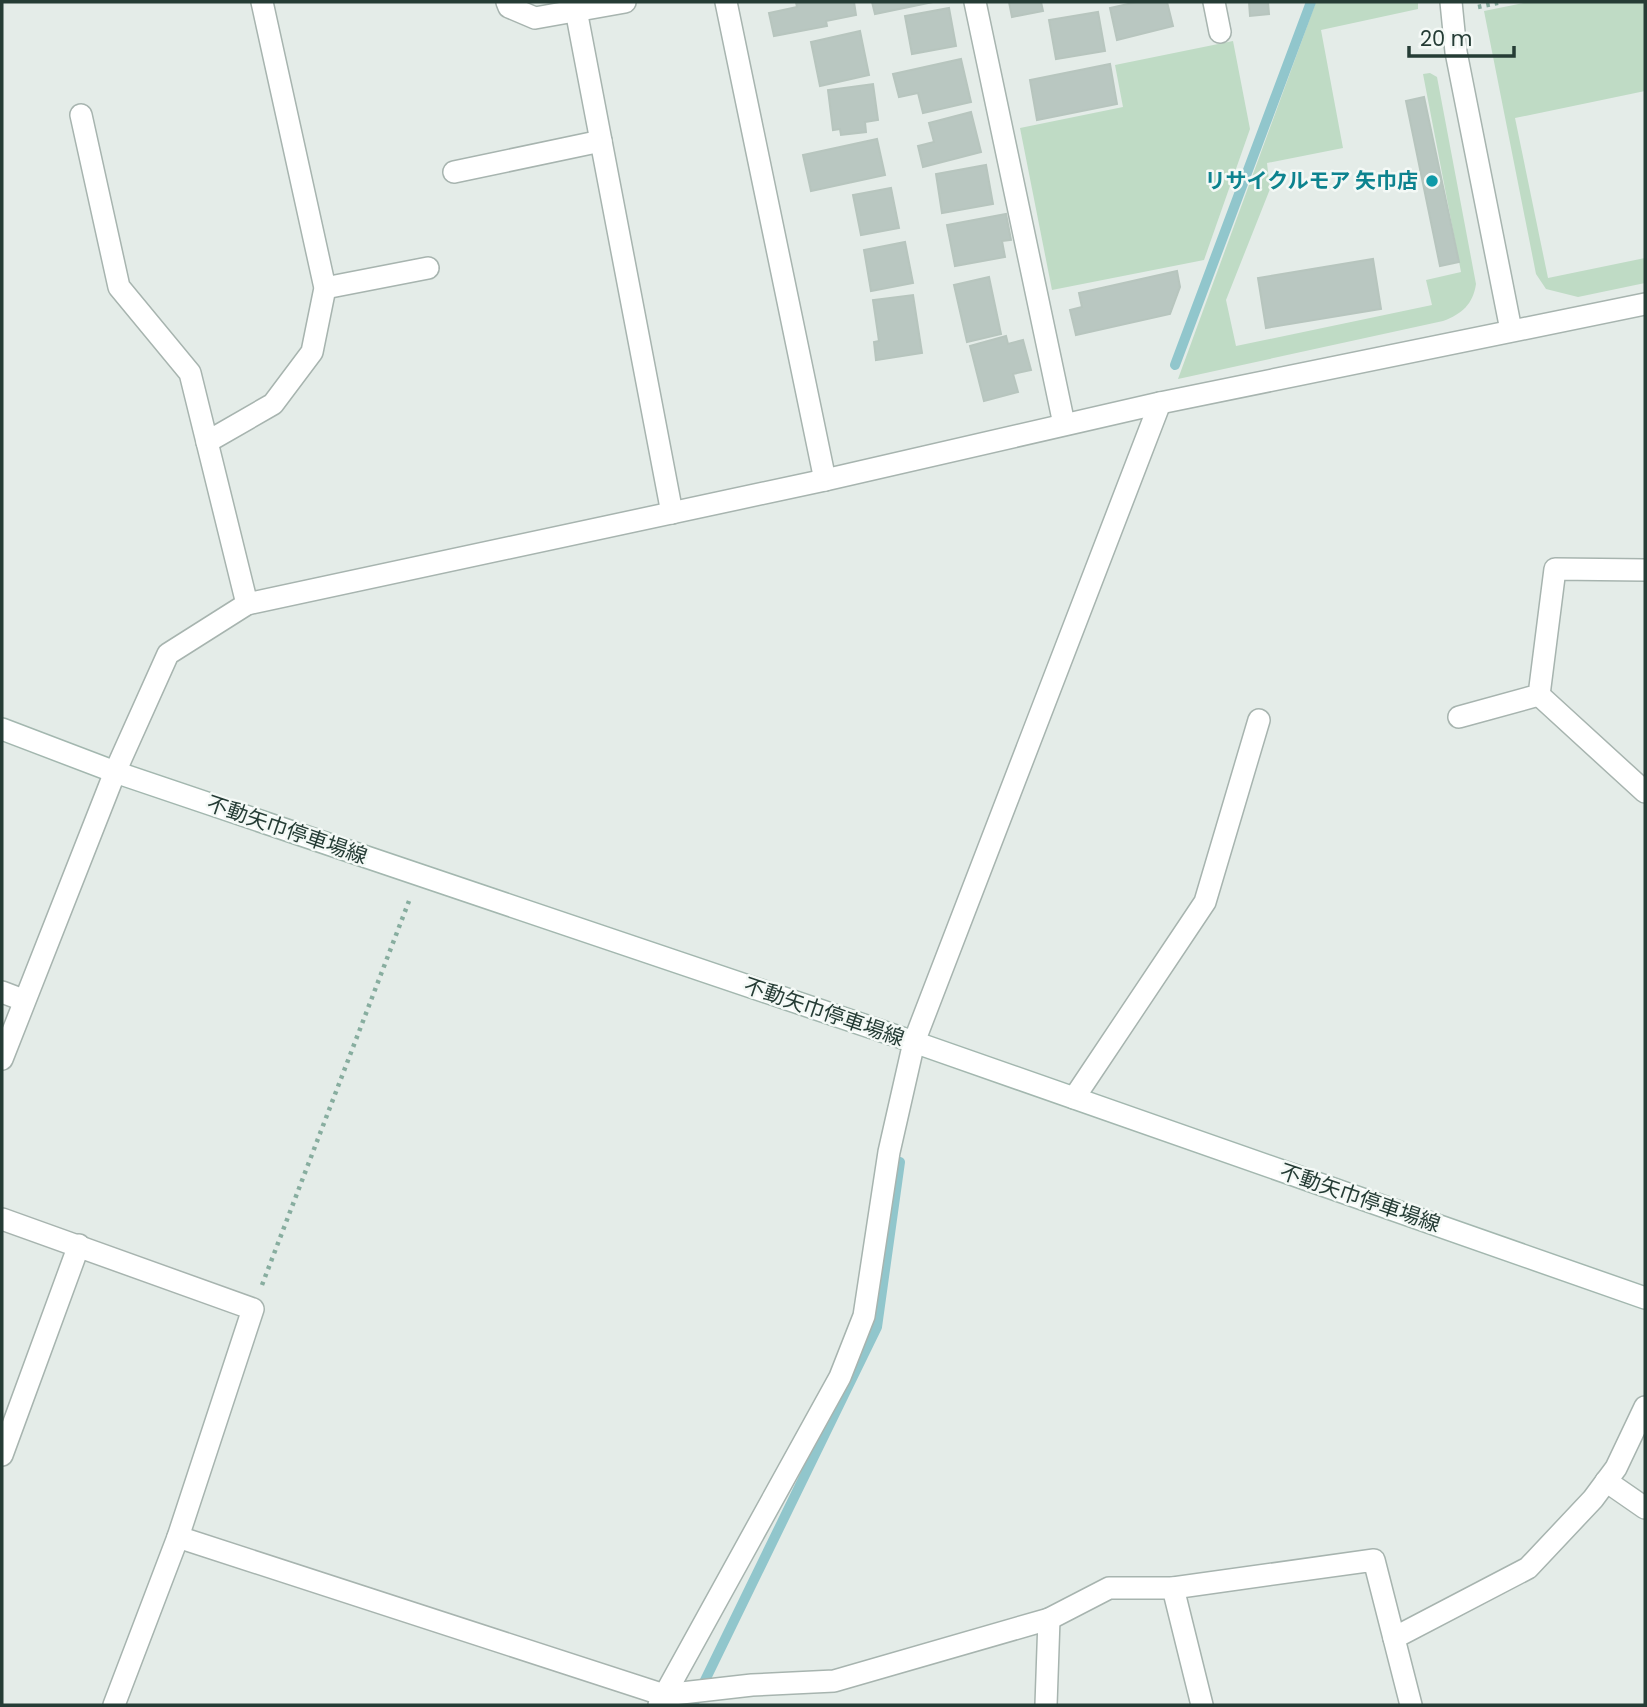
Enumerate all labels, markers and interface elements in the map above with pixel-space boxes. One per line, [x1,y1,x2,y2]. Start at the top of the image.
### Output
scale bar [1409,14,1514,58]
text: 20 m [1420,24,1473,53]
place label: リサイクルモア 矢巾店 [1205,166,1418,195]
marker: リサイクルモア 矢巾店 [1424,173,1440,189]
street label: 不動矢巾停車場線 [203,788,371,871]
street label: 不動矢巾停車場線 [740,970,908,1053]
street label: 不動矢巾停車場線 [1276,1156,1444,1239]

